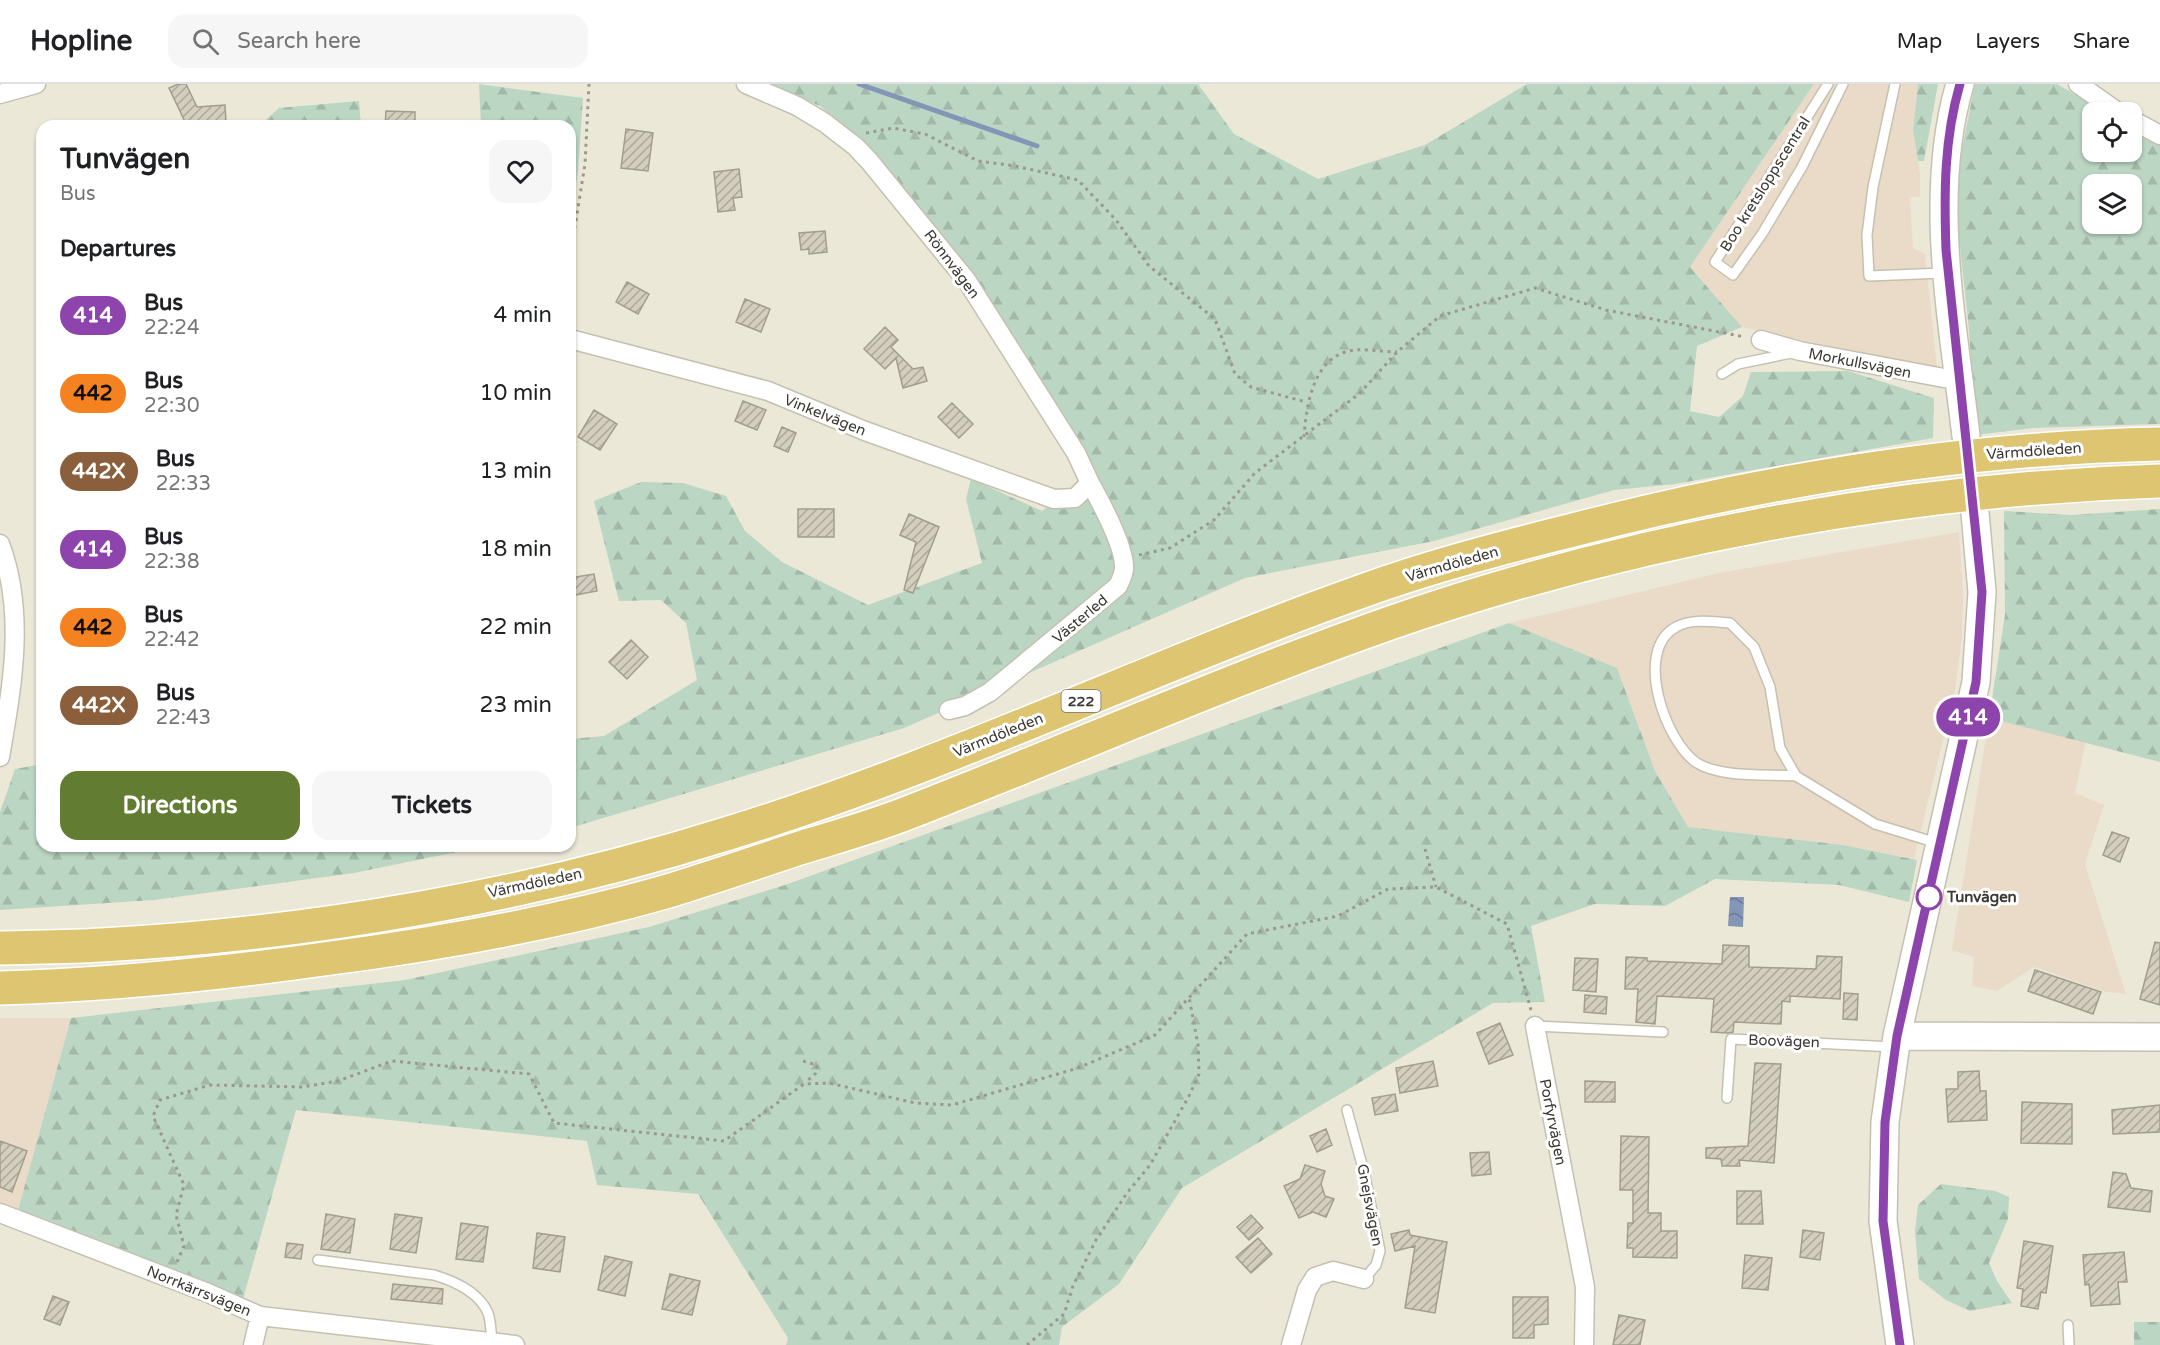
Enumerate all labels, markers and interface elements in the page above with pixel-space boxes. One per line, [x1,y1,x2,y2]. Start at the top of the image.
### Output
search box [168,14,588,68]
text: Hopline [30,24,132,58]
icon: search [189,25,222,58]
text: Search here [237,28,361,54]
text: Map [1897,29,1942,54]
text: Layers [1975,29,2040,54]
text: Share [2073,29,2130,54]
map controls [2082,102,2142,234]
button: locate [2082,102,2142,162]
street label: Boo kretsloppscentral [1716,113,1814,255]
button: heart [489,140,552,203]
text: Tunvägen [60,142,190,176]
button: layers [2082,174,2142,234]
text: Bus [60,182,96,206]
street label: Rönnvägen [920,226,984,302]
text: Departures [60,236,176,262]
text: Bus [144,290,183,316]
text: 4 min [493,302,552,328]
text: 414 [73,303,113,328]
text: 22:24 [144,316,199,340]
street label: Morkullsvägen [1807,344,1913,382]
text: Bus [144,368,183,394]
text: 10 min [480,380,552,406]
text: 442 [73,381,113,406]
street label: Vinkelvägen [781,390,869,440]
text: 22:30 [144,394,199,418]
street label: Värmdöleden [1986,439,2082,463]
text: Bus [156,446,195,472]
text: 13 min [480,458,552,484]
text: 442X [72,459,126,484]
text: 22:33 [156,472,211,496]
text: Bus [144,524,183,550]
text: 18 min [480,536,552,562]
text: 414 [73,537,113,562]
street label: Värmdöleden [1404,542,1500,586]
text: 22:38 [144,550,199,574]
street label: Västerled [1049,591,1111,647]
text: Bus [144,602,183,628]
text: 22 min [480,614,552,640]
text: 442 [73,615,113,640]
text: 22:42 [144,628,199,652]
text: Bus [156,680,195,706]
road number: 222 [1062,690,1100,712]
text: 23 min [480,692,552,718]
text: 442X [72,693,126,718]
line badge: 414 [1934,698,2002,736]
text: 414 [1948,705,1988,730]
text: 22:43 [156,706,211,730]
street label: Värmdöleden [950,709,1046,761]
button: Directions [60,771,300,840]
button: Tickets [312,771,552,840]
street label: Värmdöleden [486,864,584,902]
marker: Tunvägen [1916,884,1942,910]
place label: Tunvägen [1946,888,2017,907]
street label: Boovägen [1748,1031,1820,1051]
street label: Porfyrvägen [1536,1077,1570,1167]
street label: Gnejsvägen [1353,1162,1387,1248]
street label: Norrkärrsvägen [144,1262,254,1320]

